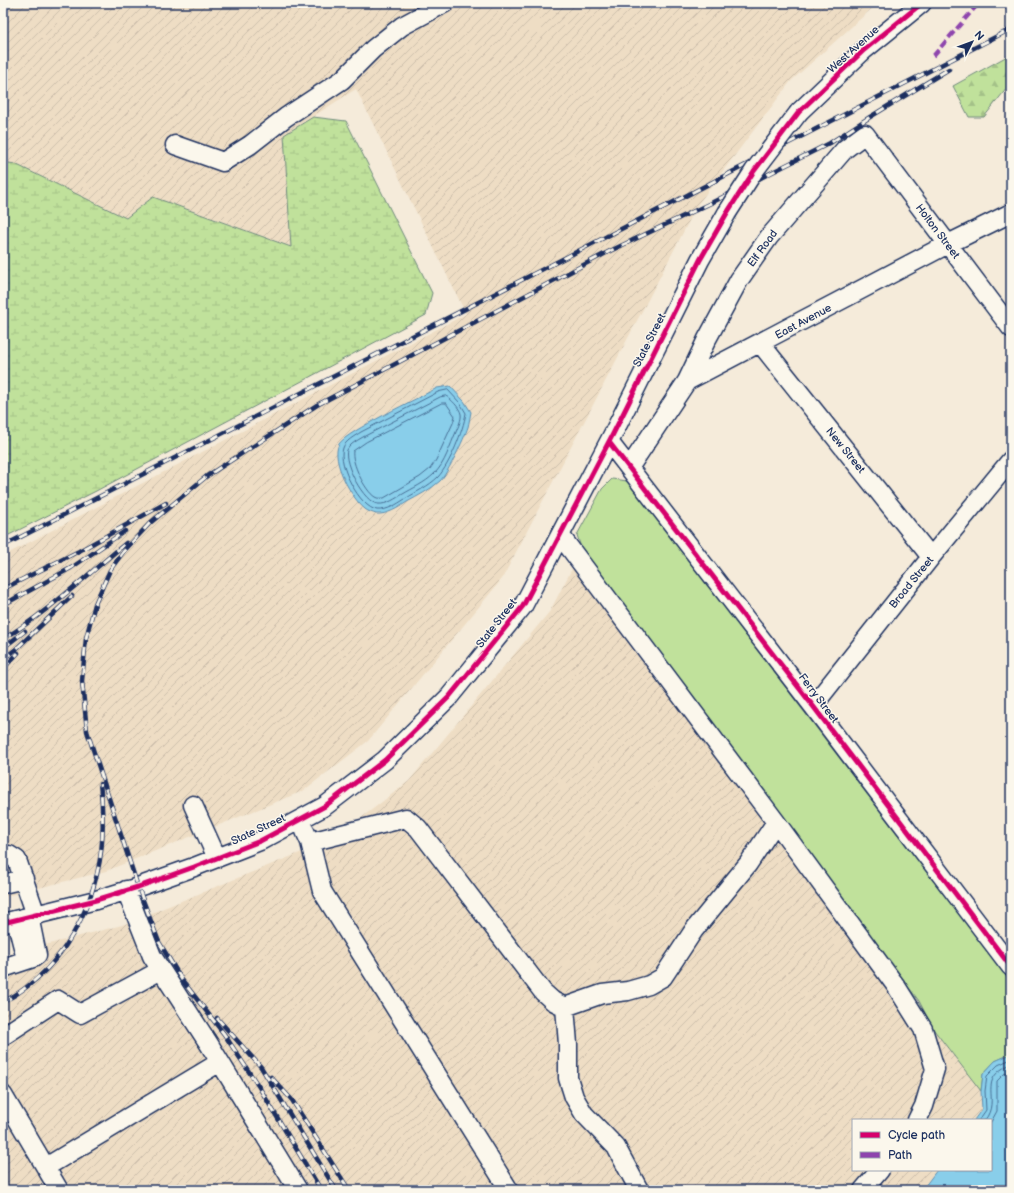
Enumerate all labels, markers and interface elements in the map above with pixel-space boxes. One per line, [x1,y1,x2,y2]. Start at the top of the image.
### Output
north arrow [952,22,992,62]
street label: West Avenue [825,23,882,76]
text: N [971,28,987,43]
street label: Holton Street [913,201,963,262]
street label: Elf Road [745,227,780,269]
street label: East Avenue [773,301,834,342]
street label: State Street [630,311,669,369]
street label: New Street [823,425,868,476]
street label: Broad Street [887,553,937,611]
street label: State Street [473,596,520,650]
street label: Ferry Street [796,671,842,726]
street label: State Street [229,811,288,848]
legend [852,1119,992,1171]
text: Cycle path [888,1128,945,1143]
text: Path [888,1148,913,1163]

